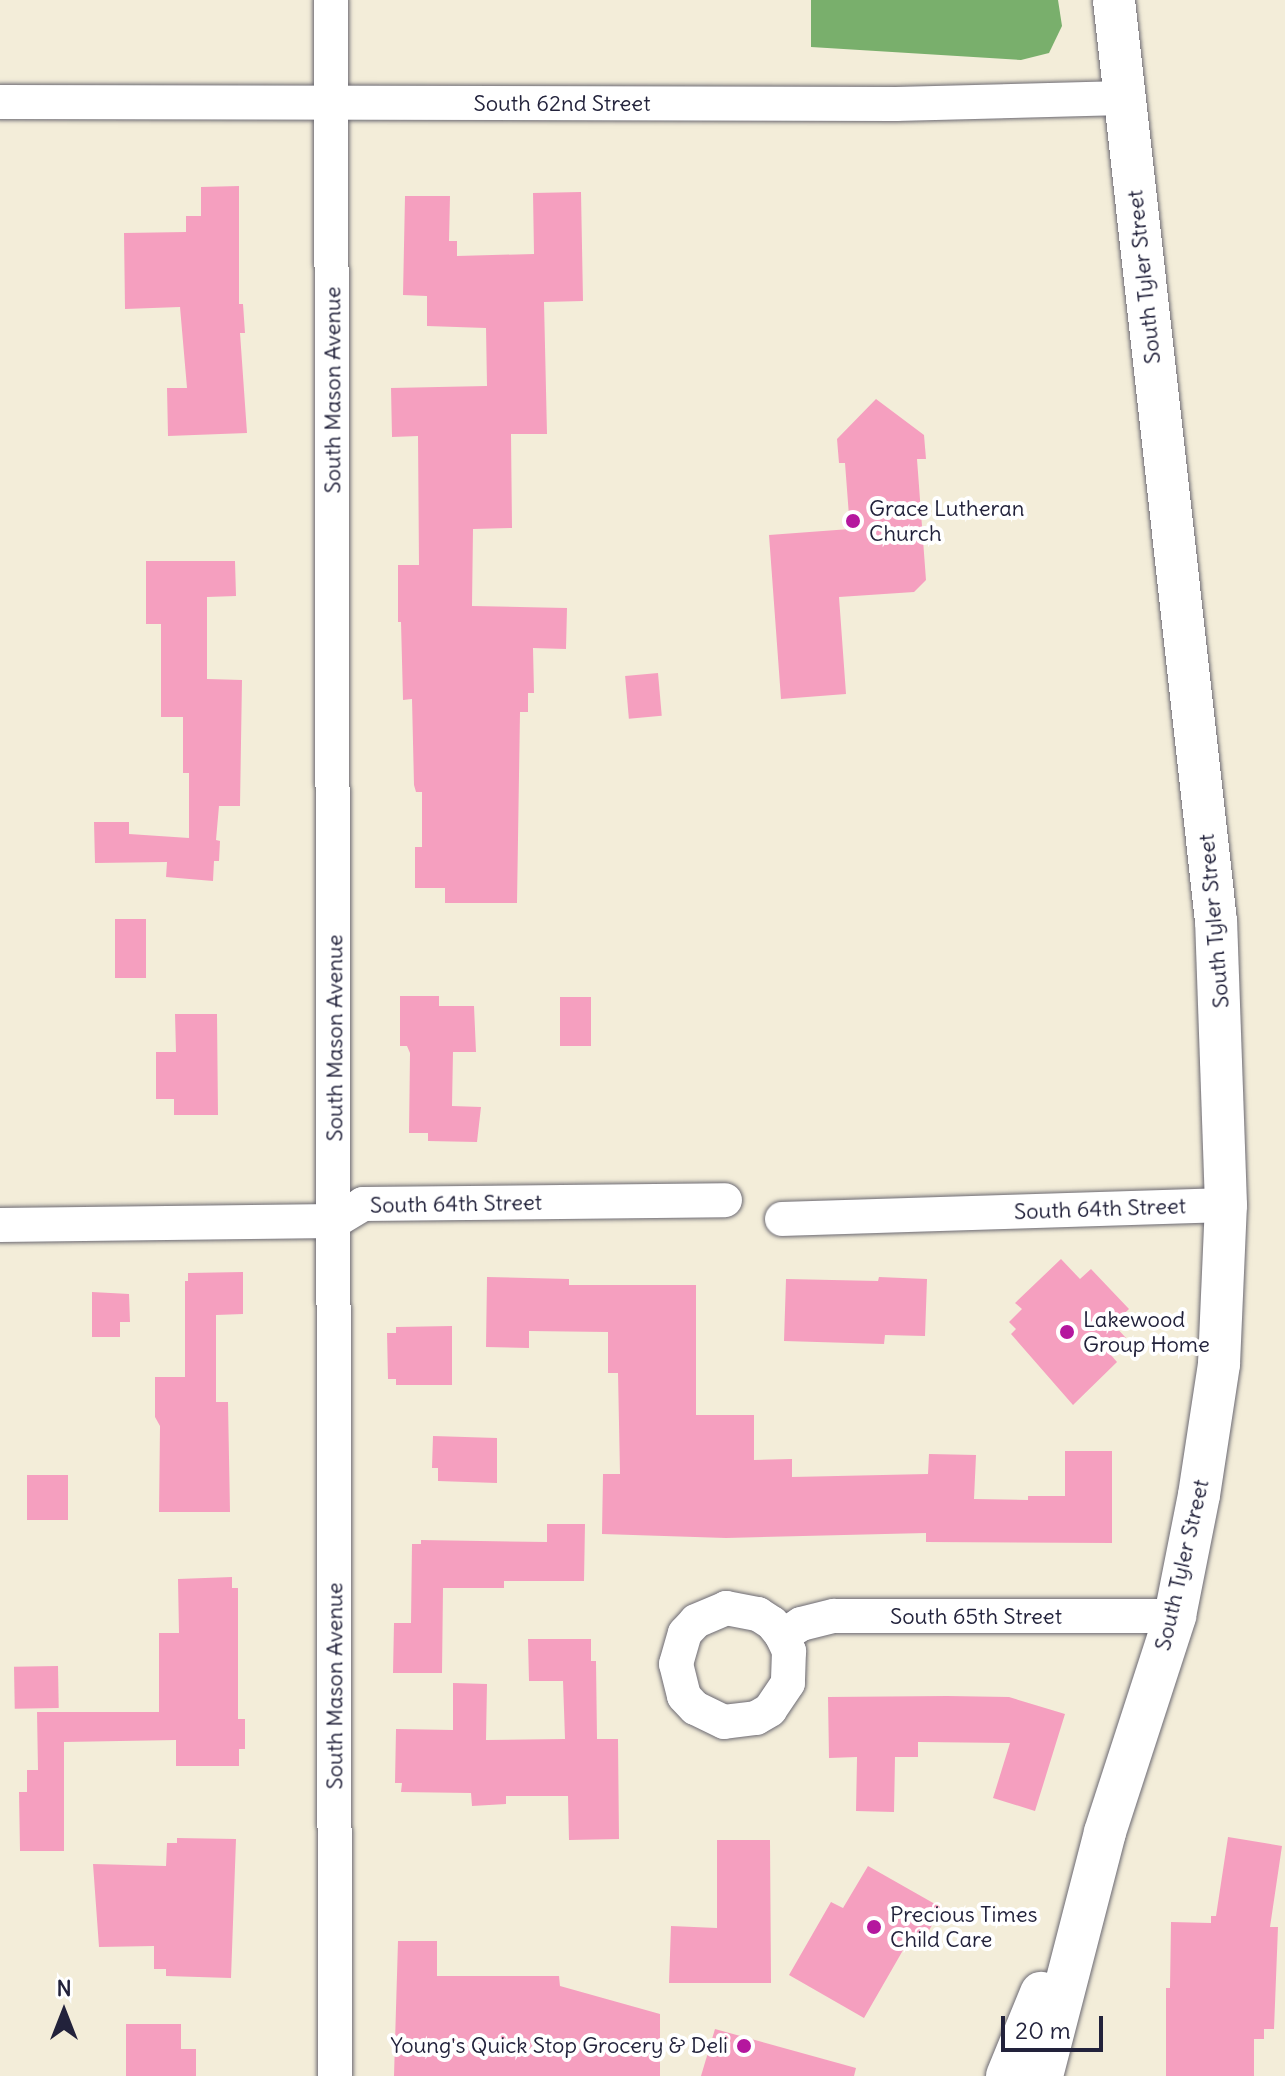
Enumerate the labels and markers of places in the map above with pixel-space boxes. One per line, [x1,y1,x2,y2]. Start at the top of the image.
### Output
place label: Grace Lutheran Church [869,495,1025,546]
marker: Grace Lutheran Church [844,512,862,530]
place label: Lakewood Group Home [1083,1306,1210,1358]
marker: Lakewood Group Home [1058,1323,1076,1341]
place label: Precious Times Child Care [890,1901,1038,1952]
marker: Precious Times Child Care [865,1918,883,1936]
place label: Young's Quick Stop Grocery & Deli [390,2033,728,2059]
marker: Young's Quick Stop Grocery & Deli [735,2037,753,2055]

